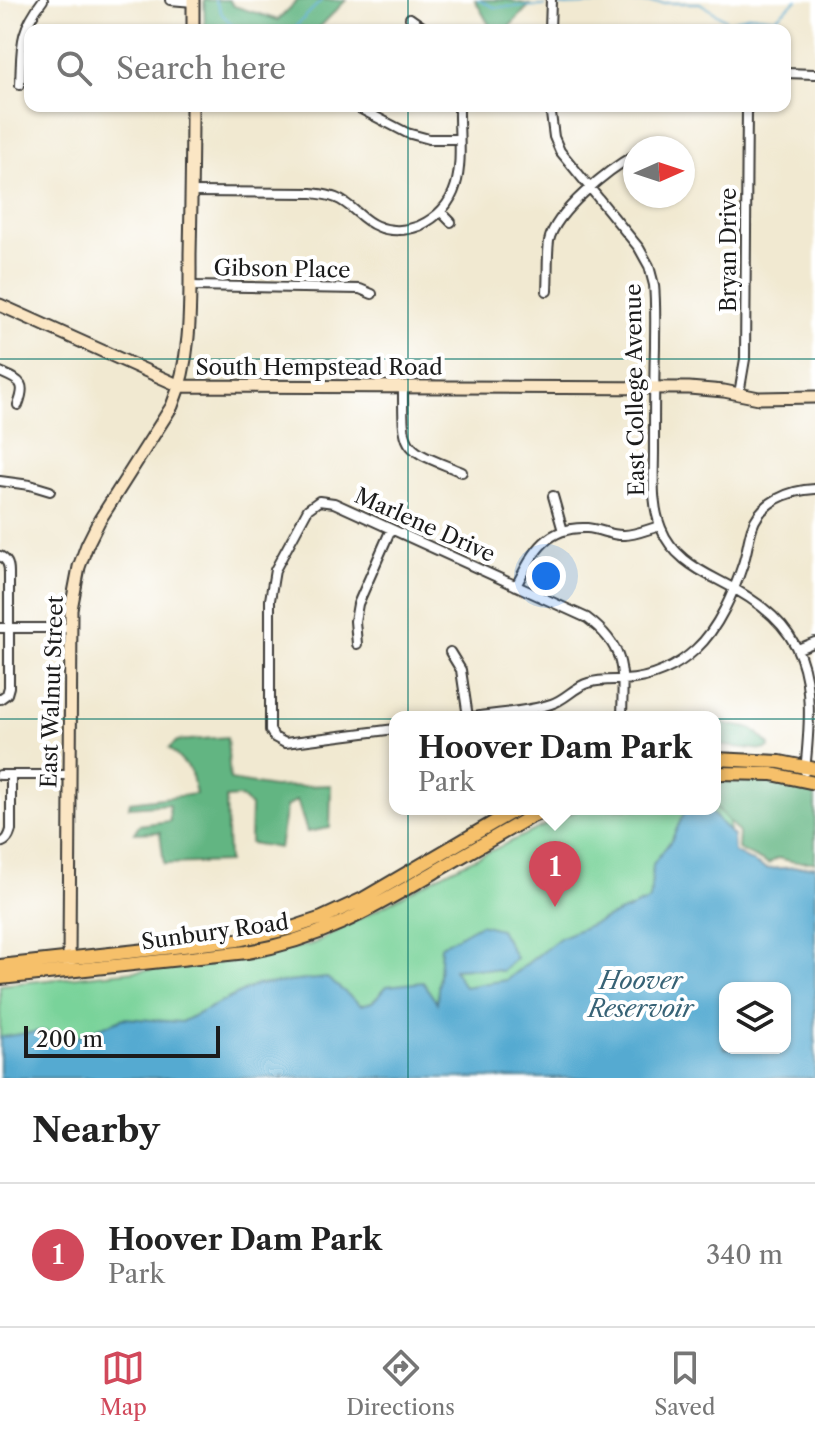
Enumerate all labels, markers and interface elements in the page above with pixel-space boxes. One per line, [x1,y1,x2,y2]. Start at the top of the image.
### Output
search box [24,24,791,112]
icon: search [52,46,96,90]
text: Search here [116,50,286,87]
north arrow [623,136,695,208]
street label: Bryan Drive [715,188,742,312]
street label: Gibson Place [213,254,351,284]
street label: East College Avenue [620,283,650,497]
street label: South Hempstead Road [195,354,443,381]
street label: Marlene Drive [351,482,499,568]
your location [526,556,566,596]
street label: East Walnut Street [35,595,69,789]
popup [389,711,721,815]
text: Hoover Dam Park [418,729,692,766]
text: Park [418,766,474,798]
pin: 1 [529,841,581,907]
street label: Sunbury Road [140,908,290,956]
water label: Hoover Reservoir [586,966,696,1023]
map controls [719,982,791,1054]
button: layers [719,982,791,1054]
scale bar [24,1022,220,1058]
text: 200 m [36,1026,103,1053]
text: Nearby [32,1109,160,1151]
text: Hoover Dam Park [108,1221,382,1258]
text: 1 [52,1239,64,1271]
text: 340 m [706,1239,783,1271]
text: Park [108,1258,165,1290]
tab: Map [100,1346,147,1421]
tab: Directions [346,1346,455,1421]
tab: Saved [654,1346,715,1421]

